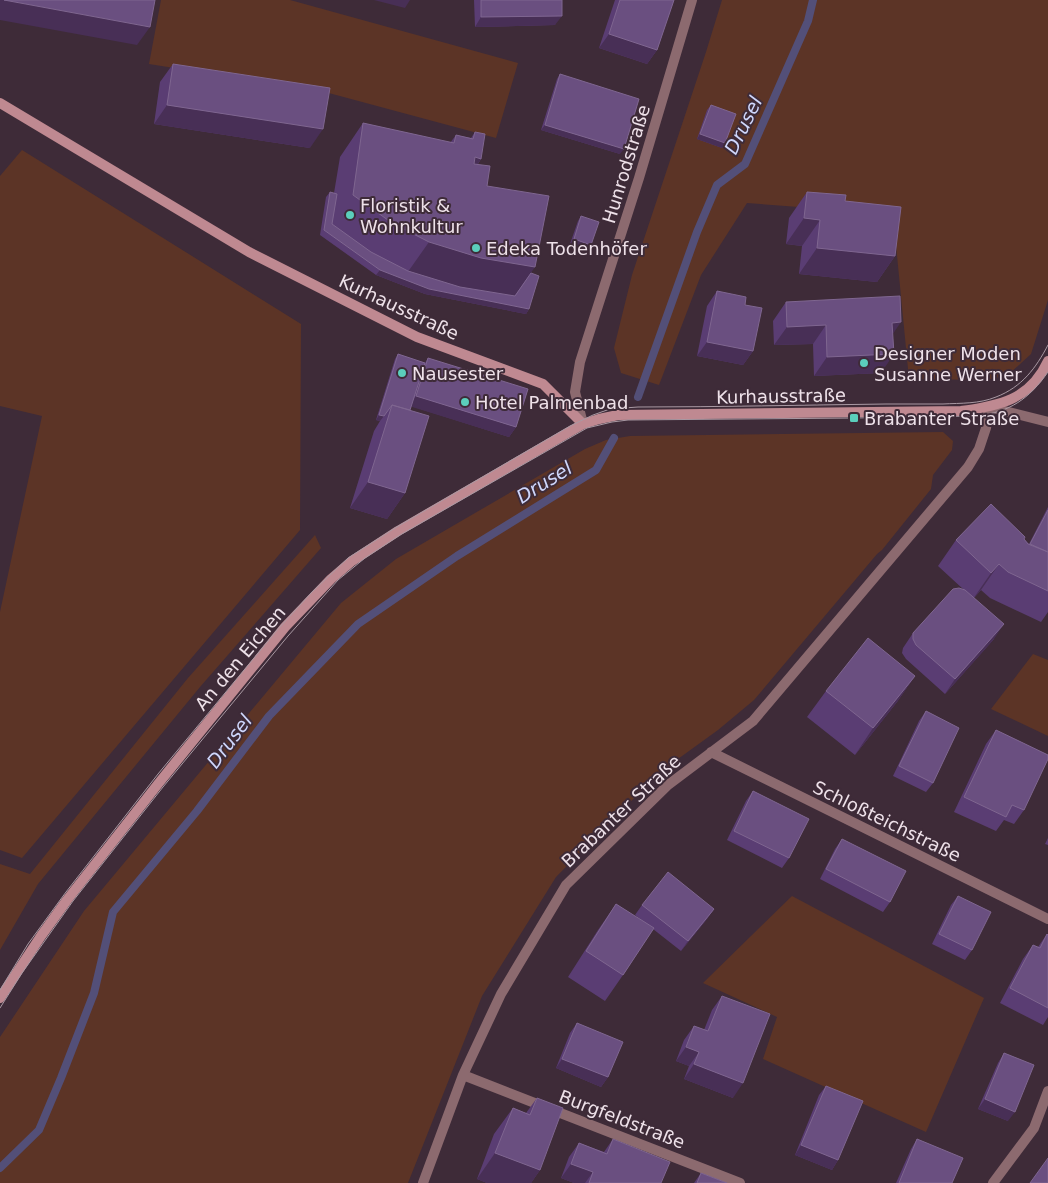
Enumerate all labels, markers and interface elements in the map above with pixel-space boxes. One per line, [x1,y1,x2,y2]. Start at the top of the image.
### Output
water label: Drusel [720,92,767,157]
street label: Hunrodstraße [598,102,654,226]
place label: Floristik & Wohnkultur [360,195,463,237]
marker: Floristik & Wohnkultur [344,209,356,221]
place label: Edeka Todenhöfer [486,238,647,259]
marker: Edeka Todenhöfer [470,242,482,254]
street label: Kurhausstraße [336,270,462,344]
place label: Designer Moden Susanne Werner [874,343,1022,385]
marker: Designer Moden Susanne Werner [858,357,870,369]
place label: Nausester [412,363,504,384]
marker: Nausester [396,367,408,379]
street label: Kurhausstraße [716,384,846,408]
place label: Hotel Palmenbad [475,392,628,413]
marker: Hotel Palmenbad [459,396,471,408]
place label: Brabanter Straße [864,408,1019,429]
marker: Brabanter Straße [848,412,860,424]
water label: Drusel [512,456,576,508]
street label: An den Eichen [190,602,290,714]
water label: Drusel [202,709,257,772]
street label: Brabanter Straße [557,750,685,872]
street label: Schloßteichstraße [810,776,964,866]
street label: Burgfeldstraße [556,1085,688,1153]

